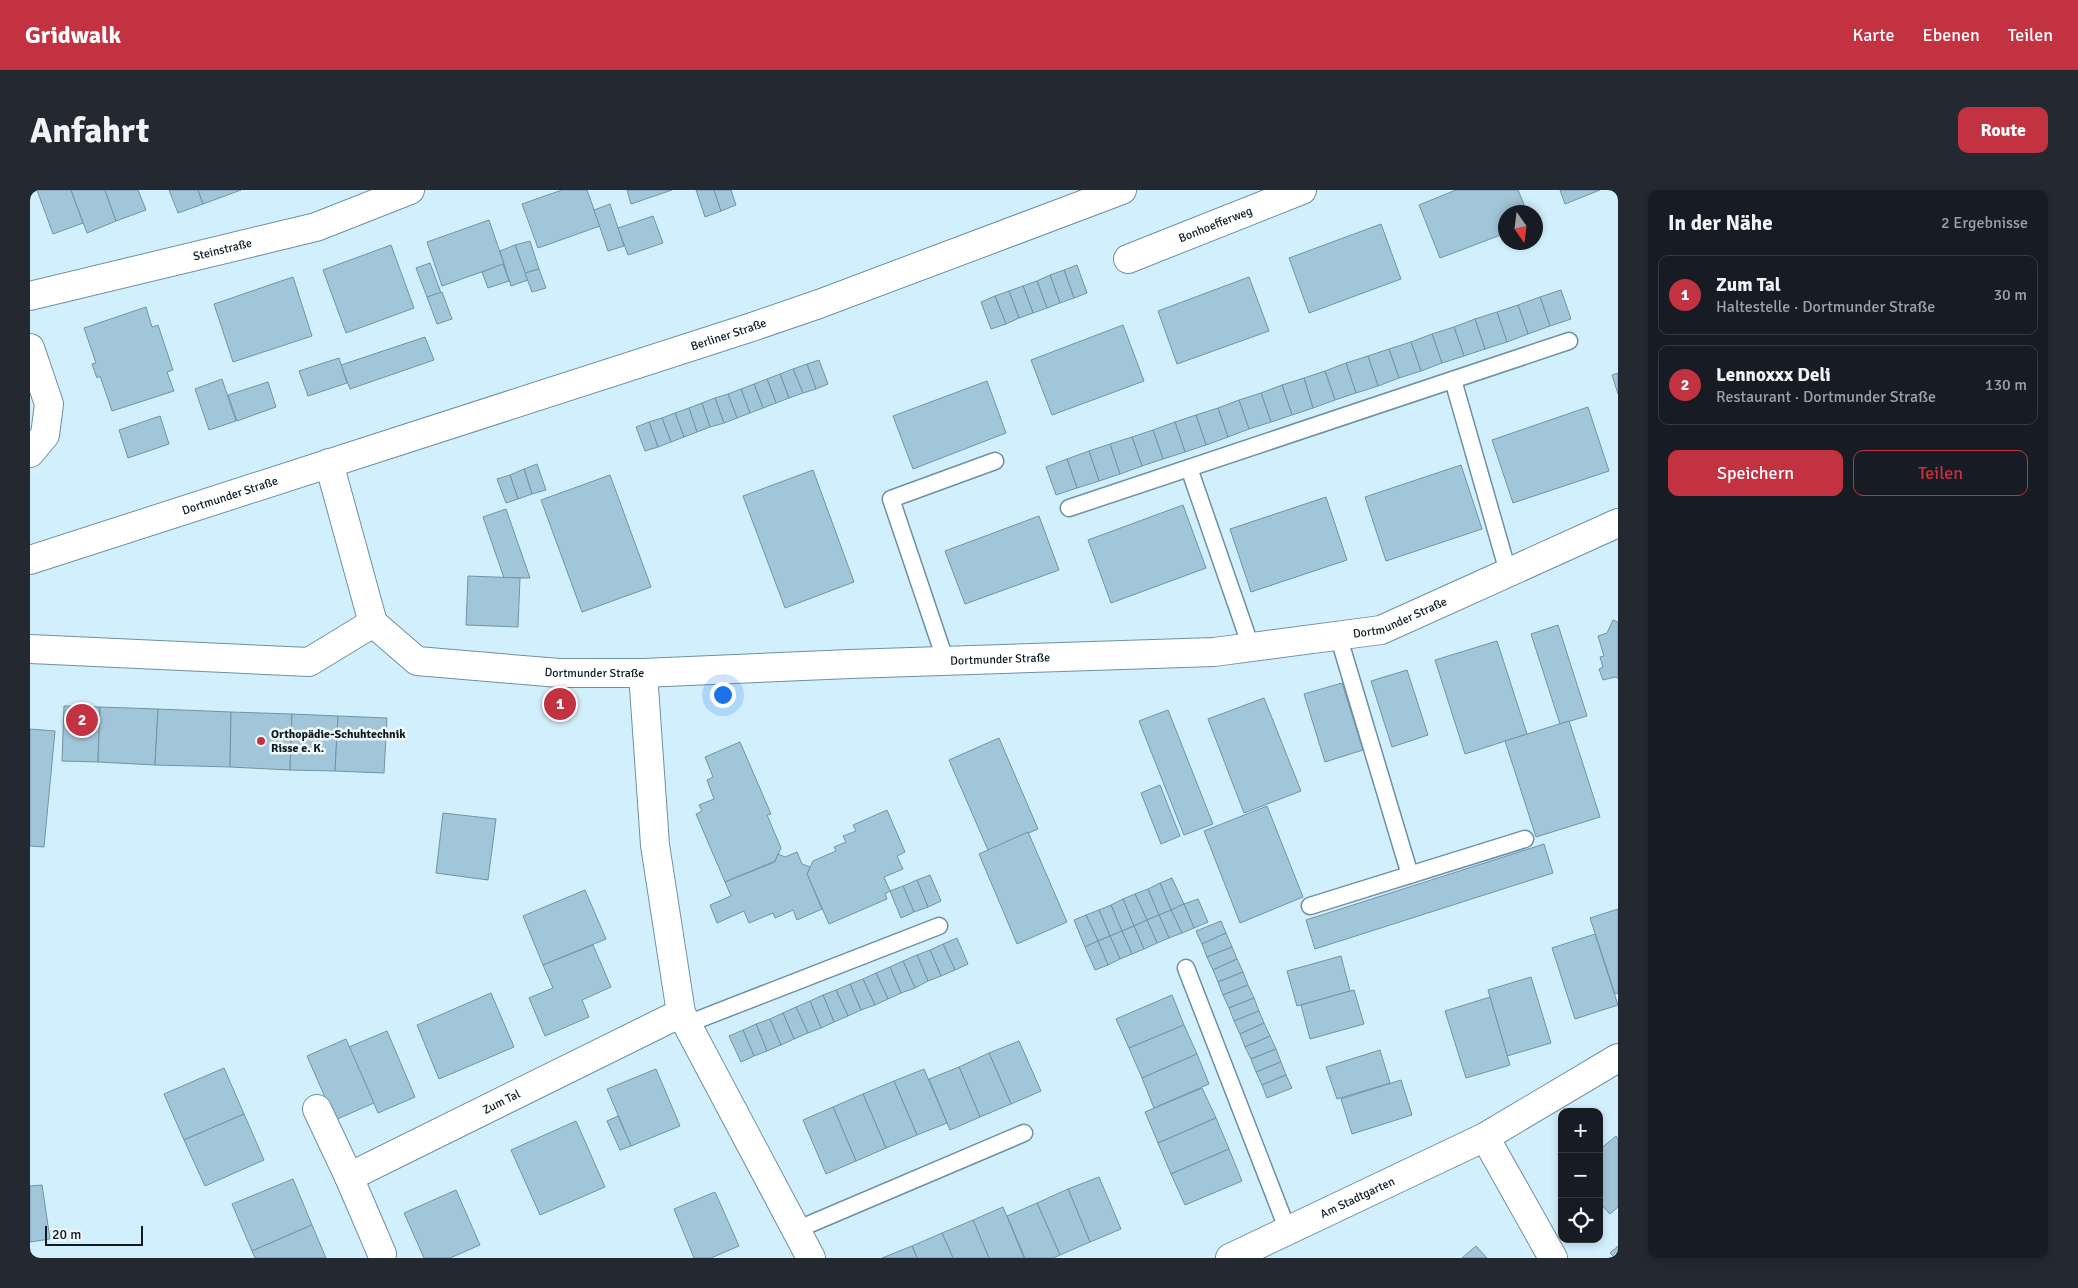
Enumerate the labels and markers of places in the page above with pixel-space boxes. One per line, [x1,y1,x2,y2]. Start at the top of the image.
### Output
pin: 1 [544,685,576,723]
pin: 2 [66,701,98,739]
place label: Orthopädie-Schuhtechnik Risse e. K. [271,727,406,756]
marker: Orthopädie-Schuhtechnik Risse e. K. [255,735,267,747]

